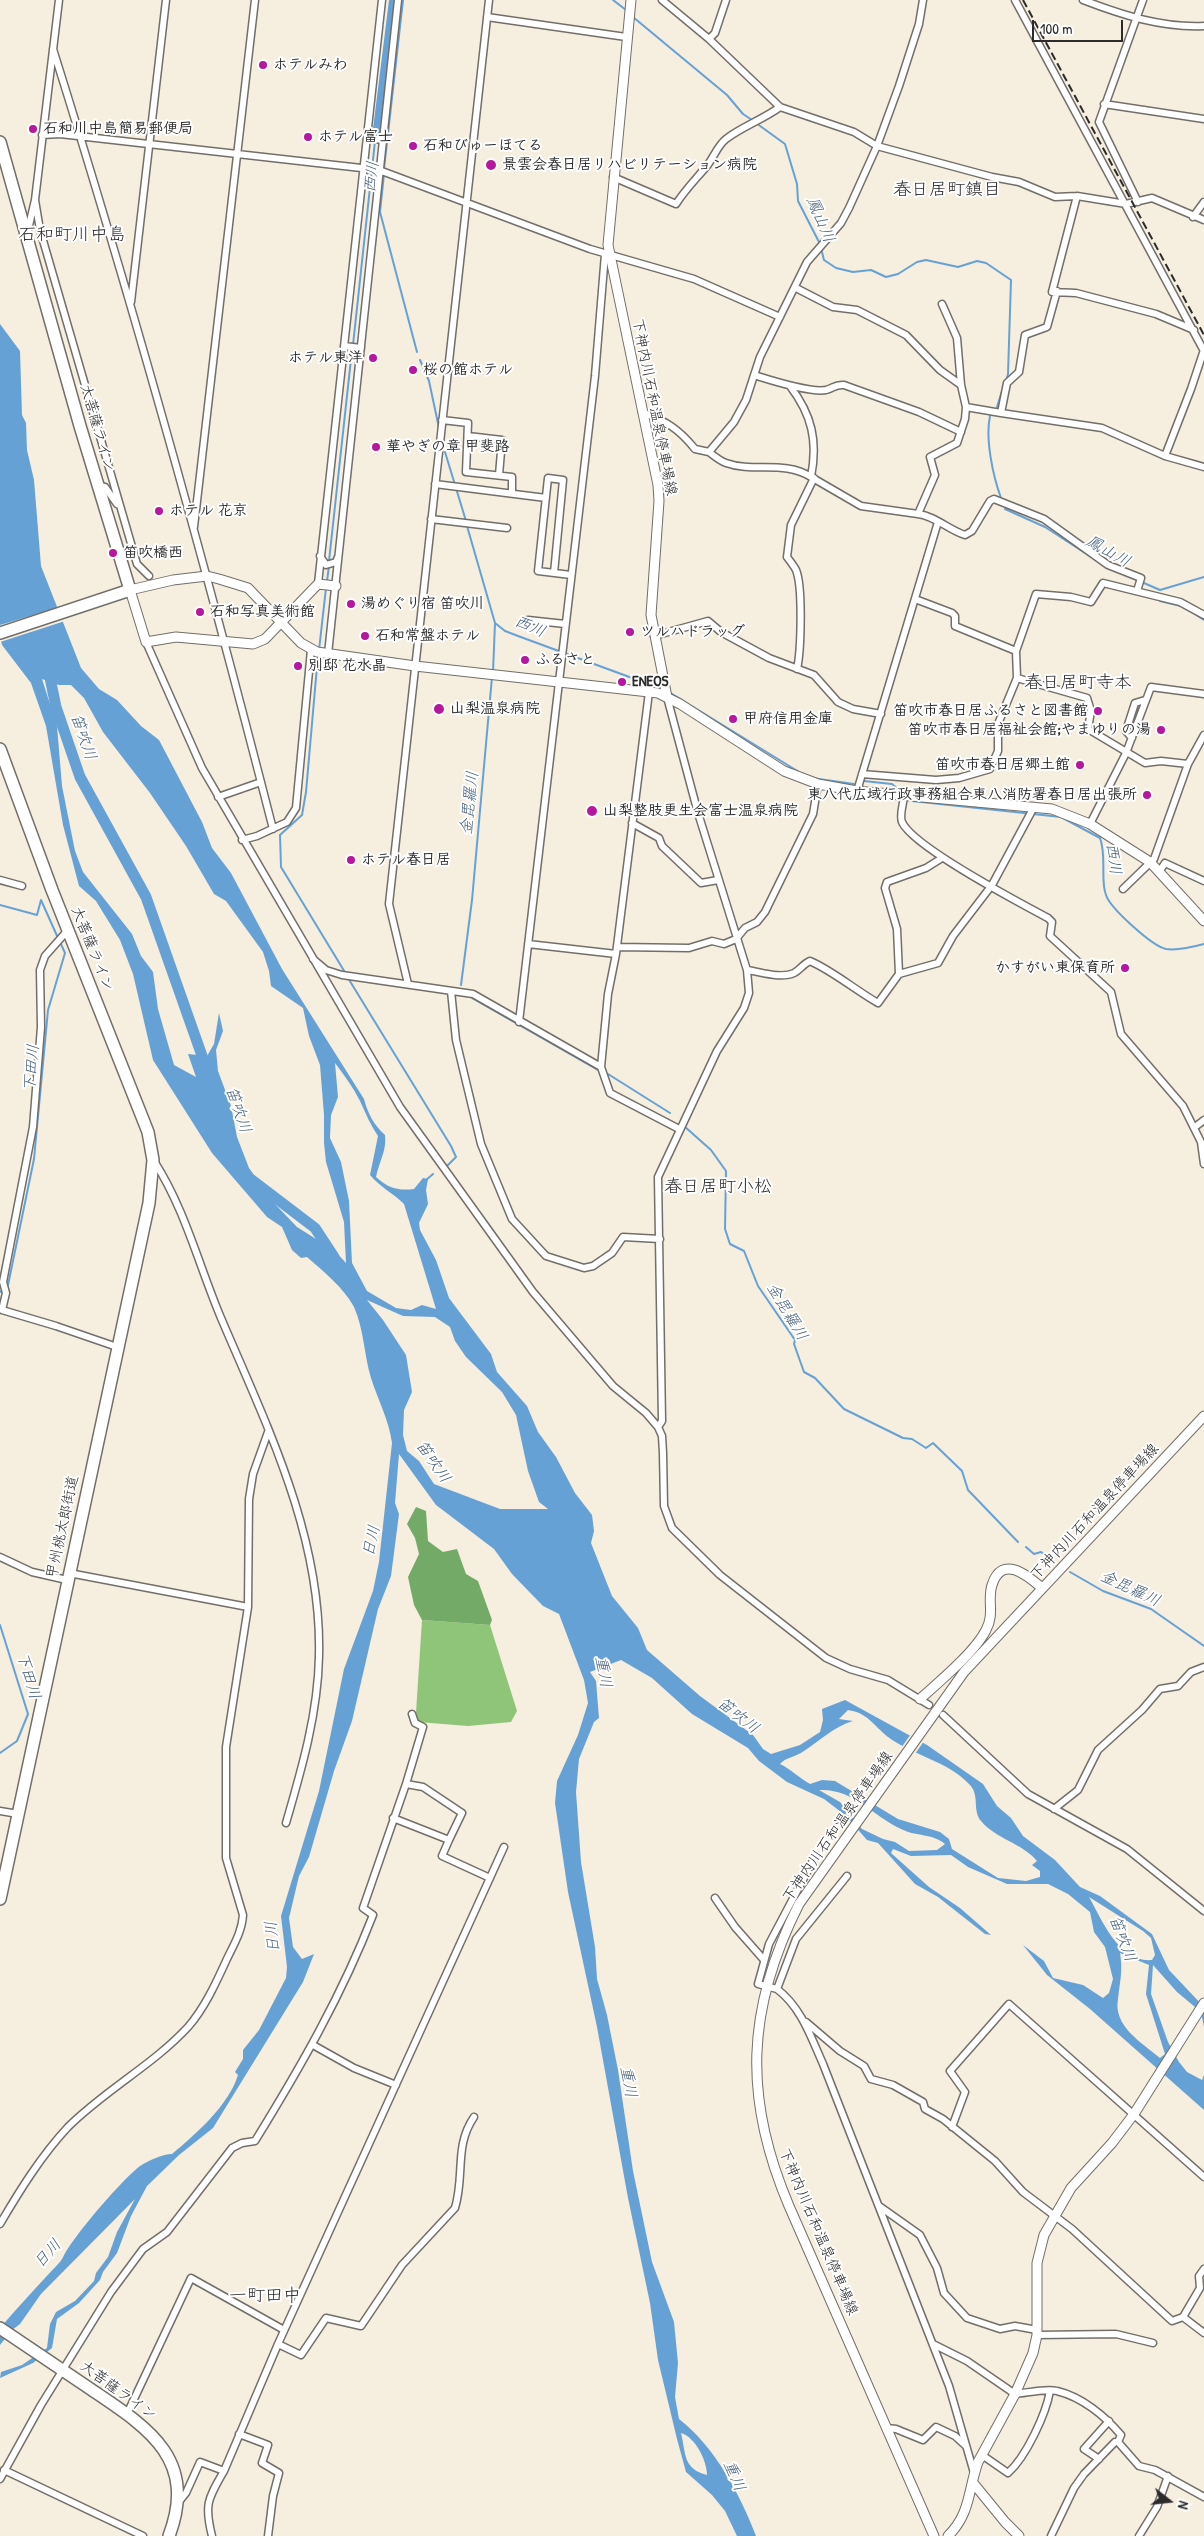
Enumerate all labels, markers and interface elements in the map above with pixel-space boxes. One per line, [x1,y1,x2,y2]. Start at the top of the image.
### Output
scale bar [1034,10,1125,42]
text: 100 m [1040,18,1073,39]
place label: ホテルみわ [273,56,348,74]
marker: ホテルみわ [257,59,269,71]
place label: 石和川中島簡易郵便局 [43,120,193,138]
marker: 石和川中島簡易郵便局 [27,123,39,135]
place label: ホテル富士 [318,128,393,146]
marker: ホテル富士 [302,131,314,143]
place label: 石和びゅーほてる [423,137,543,155]
marker: 石和びゅーほてる [407,140,419,152]
place label: 景雲会春日居リハビリテーション病院 [502,156,757,174]
marker: 景雲会春日居リハビリテーション病院 [484,158,498,172]
water label: 西川 [361,160,383,194]
district label: 春日居町鎮目 [893,179,1001,201]
water label: 鳳山川 [802,194,838,246]
district label: 石和町川中島 [18,224,126,246]
street label: 下神内川石和温泉停車場線 [628,317,680,497]
place label: ホテル東洋 [288,349,363,367]
marker: ホテル東洋 [367,352,379,364]
place label: 桜の館ホテル [423,361,513,379]
marker: 桜の館ホテル [407,364,419,376]
street label: 大菩薩ライン [76,382,118,474]
place label: 華やぎの章 甲斐路 [386,438,509,456]
marker: 華やぎの章 甲斐路 [370,441,382,453]
place label: ホテル 花京 [169,502,247,520]
marker: ホテル 花京 [153,505,165,517]
water label: 鳳山川 [1082,532,1134,572]
place label: 笛吹橋西 [123,544,183,562]
marker: 笛吹橋西 [107,547,119,559]
place label: 湯めぐり宿 笛吹川 [361,595,484,613]
marker: 湯めぐり宿 笛吹川 [345,598,357,610]
place label: 石和写真美術館 [210,603,315,621]
marker: 石和写真美術館 [194,606,206,618]
water label: 西川 [512,612,548,642]
place label: ツルハドラッグ [640,623,745,641]
marker: ツルハドラッグ [624,626,636,638]
place label: 石和常盤ホテル [375,627,480,645]
marker: 石和常盤ホテル [359,630,371,642]
place label: ふるさと [535,651,595,669]
marker: ふるさと [519,654,531,666]
place label: 別邸 花水晶 [308,657,386,675]
marker: 別邸 花水晶 [292,660,304,672]
district label: 春日居町寺本 [1024,672,1132,694]
place label: ENEOS [632,673,668,691]
marker: ENEOS [616,676,628,688]
place label: 山梨温泉病院 [450,700,540,718]
marker: 山梨温泉病院 [432,702,446,716]
place label: 笛吹市春日居ふるさと図書館 [893,702,1088,720]
marker: 笛吹市春日居ふるさと図書館 [1092,705,1104,717]
place label: 甲府信用金庫 [743,710,833,728]
water label: 笛吹川 [66,711,100,763]
marker: 甲府信用金庫 [727,713,739,725]
place label: 笛吹市春日居福祉会館;やまゆりの湯 [908,721,1151,739]
marker: 笛吹市春日居福祉会館;やまゆりの湯 [1155,724,1167,736]
place label: 笛吹市春日居郷土館 [935,756,1070,774]
marker: 笛吹市春日居郷土館 [1074,759,1086,771]
water label: 金毘羅川 [457,770,483,836]
place label: 東八代広域行政事務組合東八消防署春日居出張所 [807,786,1137,804]
marker: 東八代広域行政事務組合東八消防署春日居出張所 [1141,789,1153,801]
place label: 山梨整肢更生会富士温泉病院 [603,802,798,820]
marker: 山梨整肢更生会富士温泉病院 [585,804,599,818]
water label: 西川 [1101,842,1125,876]
place label: ホテル春日居 [361,851,451,869]
marker: ホテル春日居 [345,854,357,866]
street label: 大菩薩ライン [67,904,117,994]
place label: かすがい東保育所 [995,959,1115,977]
marker: かすがい東保育所 [1119,962,1131,974]
water label: 下田川 [20,1043,44,1093]
water label: 笛吹川 [221,1084,255,1136]
district label: 春日居町小松 [664,1176,772,1198]
water label: 金毘羅川 [762,1280,812,1344]
water label: 笛吹川 [411,1437,455,1487]
street label: 下神内川石和温泉停車場線 [1027,1440,1163,1584]
street label: 甲州桃太郎街道 [43,1474,83,1580]
water label: 日川 [359,1523,385,1559]
water label: 金毘羅川 [1097,1567,1163,1611]
water label: 下田川 [12,1650,44,1702]
water label: 重川 [591,1655,615,1689]
water label: 笛吹川 [713,1694,763,1738]
street label: 下神内川石和温泉停車場線 [779,1748,897,1906]
water label: 笛吹川 [1104,1913,1140,1965]
water label: 日川 [262,1920,284,1954]
water label: 重川 [616,2065,640,2099]
street label: 下神内川石和温泉停車場線 [775,2146,861,2318]
water label: 日川 [30,2236,66,2272]
district label: 一町田中 [229,2285,301,2307]
street label: 大菩薩ライン [76,2357,160,2425]
water label: 重川 [719,2458,749,2494]
north arrow [1144,2476,1194,2526]
text: N [1174,2499,1194,2511]

